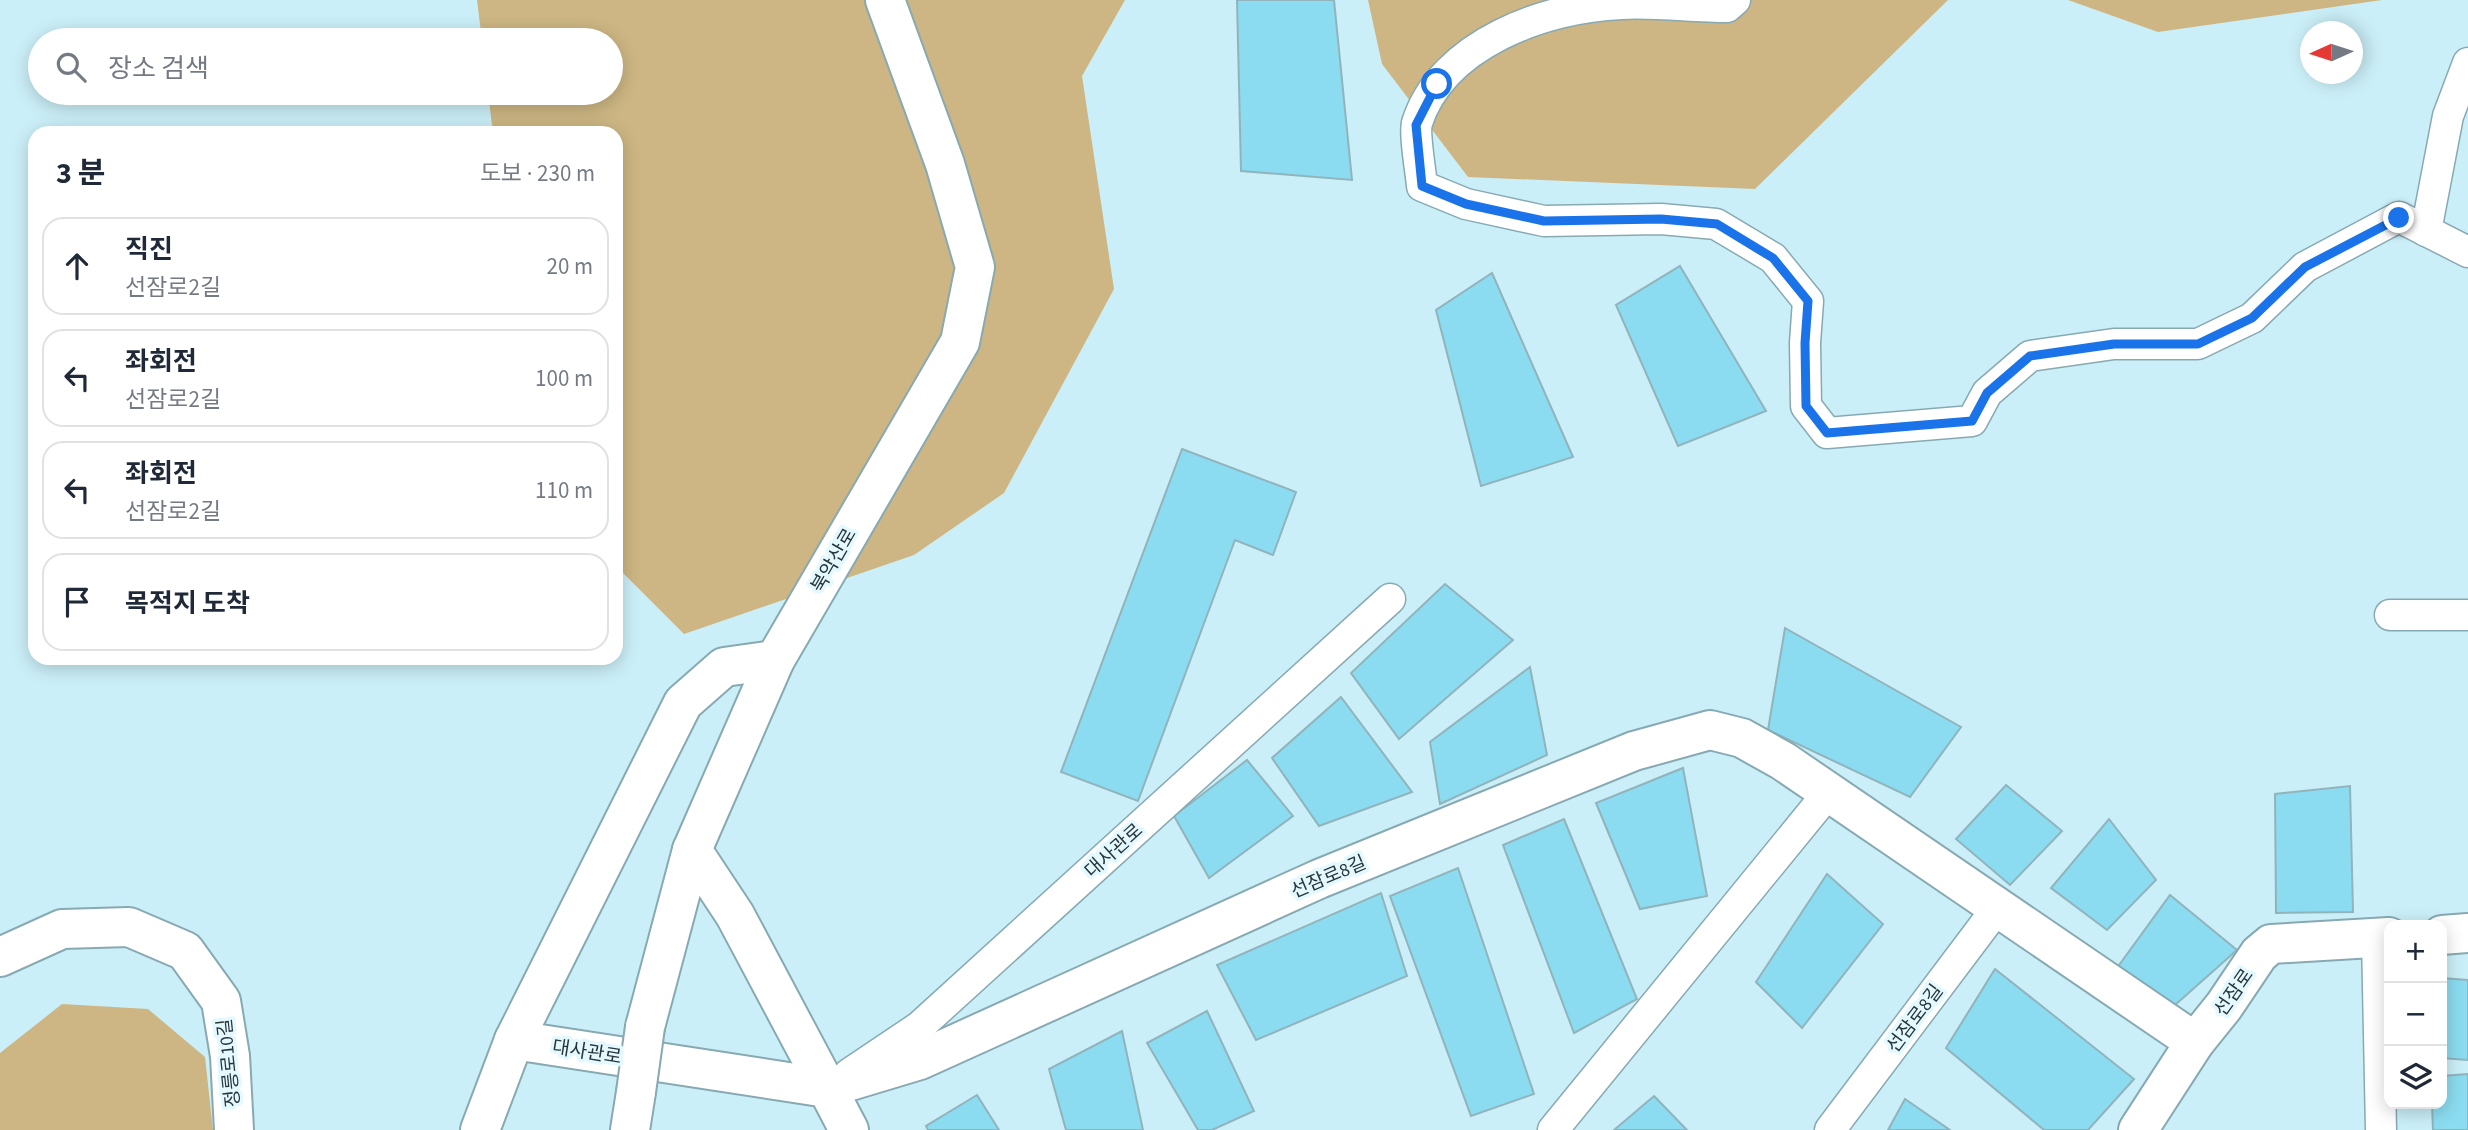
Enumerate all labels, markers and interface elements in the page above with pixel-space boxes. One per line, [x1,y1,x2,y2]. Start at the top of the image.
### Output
north arrow [2300,21,2363,84]
search box [28,28,623,105]
icon: search [52,48,90,86]
text: 장소 검색 [108,50,209,87]
route start [1421,68,1452,99]
text: 3 분 [56,152,105,195]
text: 도보 · 230 m [480,157,595,190]
route end [2383,202,2414,233]
text: 직진 [125,231,173,268]
icon: ahead [58,247,96,285]
text: 20 m [546,250,593,283]
text: 선잠로2길 [125,271,221,304]
text: 좌회전 [125,343,197,380]
icon: left [58,359,96,397]
text: 100 m [535,362,593,395]
text: 선잠로2길 [125,383,221,416]
text: 좌회전 [125,455,197,492]
icon: left [58,471,96,509]
text: 110 m [535,474,593,507]
text: 선잠로2길 [125,495,221,528]
street label: 북악산로 [805,524,863,598]
icon: arrive [58,583,96,621]
text: 목적지 도착 [125,585,250,622]
street label: 대사관로 [1079,818,1149,885]
street label: 선잠로8길 [1287,849,1370,905]
map controls [2384,920,2447,1109]
button: + [2384,920,2447,983]
street label: 선잠로 [2208,964,2260,1022]
street label: 선잠로8길 [1881,979,1950,1059]
button: − [2384,983,2447,1046]
street label: 정릉로10길 [211,1017,248,1108]
street label: 대사관로 [550,1034,623,1071]
button: layers [2384,1046,2447,1109]

